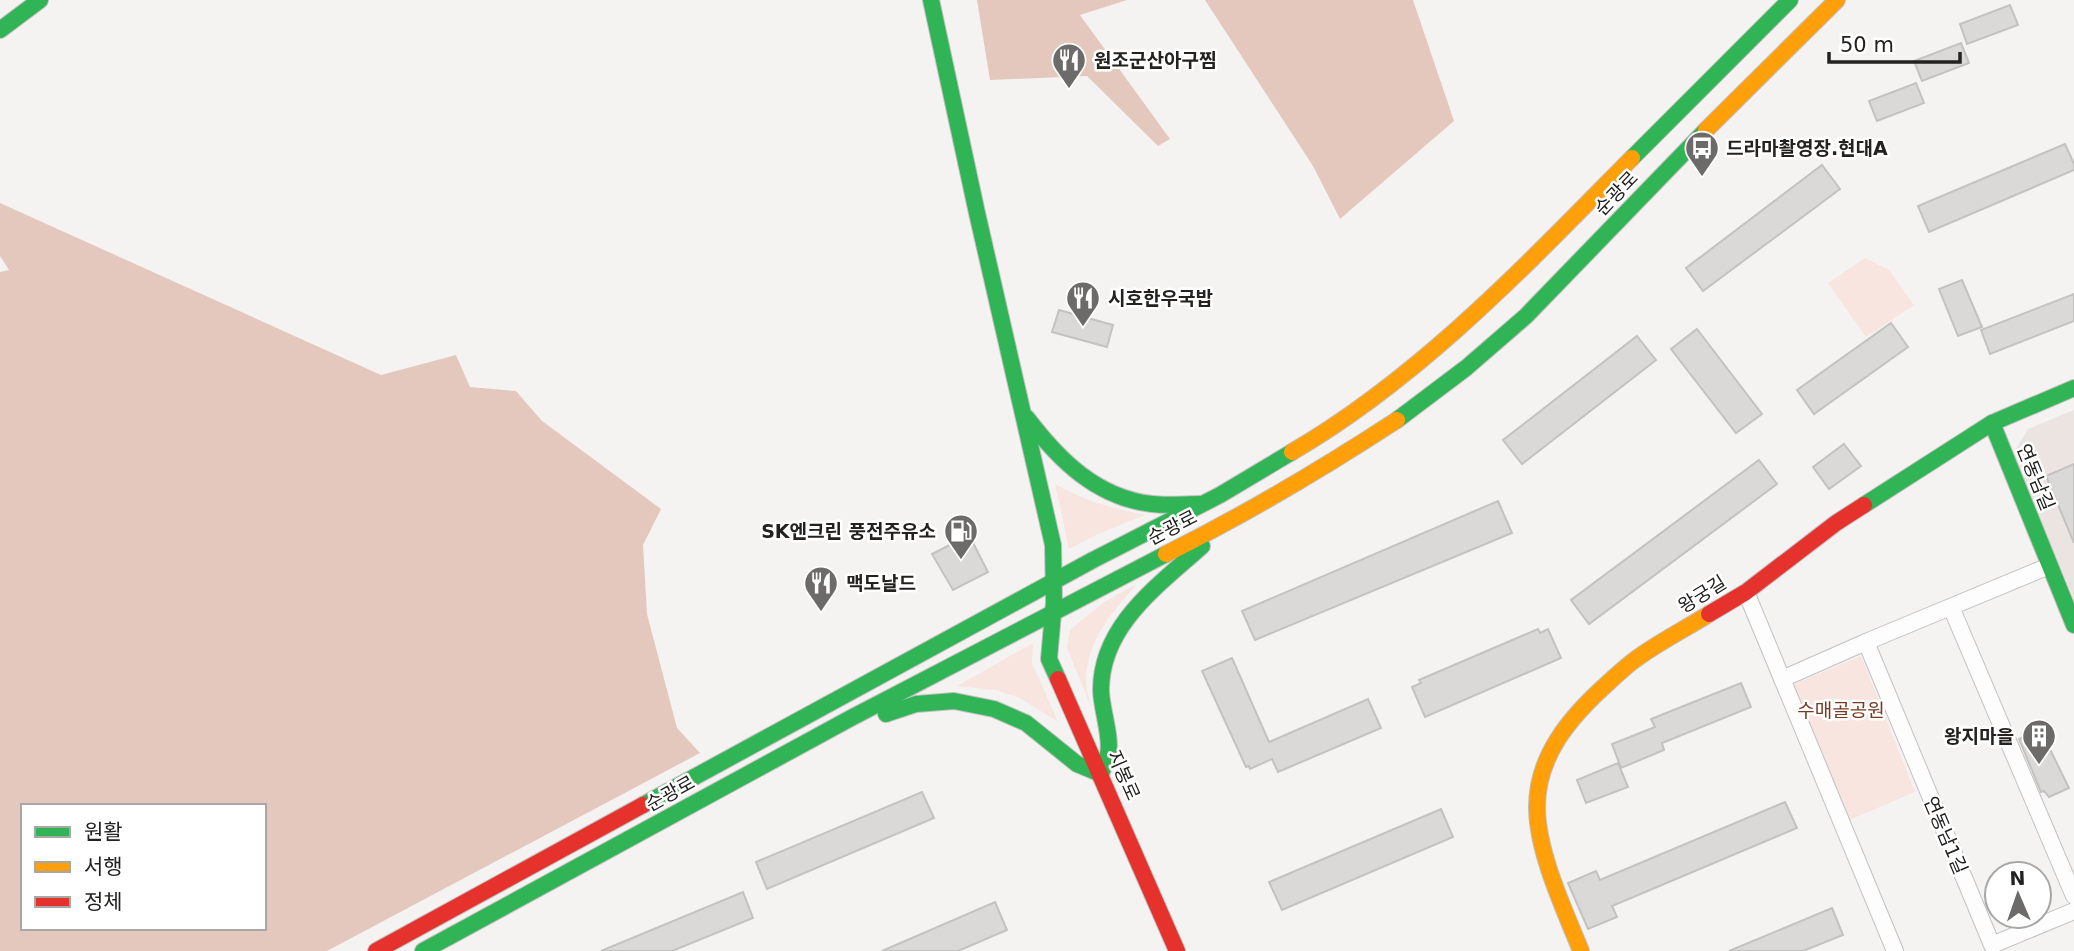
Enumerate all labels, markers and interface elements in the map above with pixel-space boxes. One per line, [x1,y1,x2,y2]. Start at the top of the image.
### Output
scale bar [1829,21,1960,65]
text: 50 m [1840,33,1894,57]
restaurant icon: 원조군산아구찜 [1050,41,1088,90]
place label: 원조군산아구찜 [1094,49,1216,71]
bus stop icon: 드라마촬영장.현대A [1683,129,1721,178]
place label: 드라마촬영장.현대A [1726,137,1888,159]
street label: 순광로 [1590,166,1642,220]
restaurant icon: 시호한우국밥 [1064,279,1102,328]
place label: 시호한우국밥 [1108,287,1213,309]
street label: 연동남길 [2013,440,2059,514]
street label: 순광로 [1144,505,1200,549]
fuel station icon: SK엔크린 풍전주유소 [942,512,980,561]
place label: SK엔크린 풍전주유소 [761,520,936,542]
restaurant icon: 맥도날드 [802,564,840,613]
street label: 왕궁길 [1674,571,1730,617]
place label: 맥도날드 [846,572,916,594]
park label: 수매골공원 [1797,699,1885,721]
building icon: 왕지마을 [2020,717,2058,766]
place label: 왕지마을 [1944,725,2014,747]
street label: 지봉로 [1103,747,1145,803]
street label: 순광로 [642,771,698,815]
street label: 연동남1길 [1920,793,1972,877]
legend [21,804,266,930]
text: 원활 [84,820,123,844]
text: 서행 [84,855,123,879]
north arrow [1983,860,2053,930]
text: N [2009,867,2026,889]
text: 정체 [84,890,123,914]

